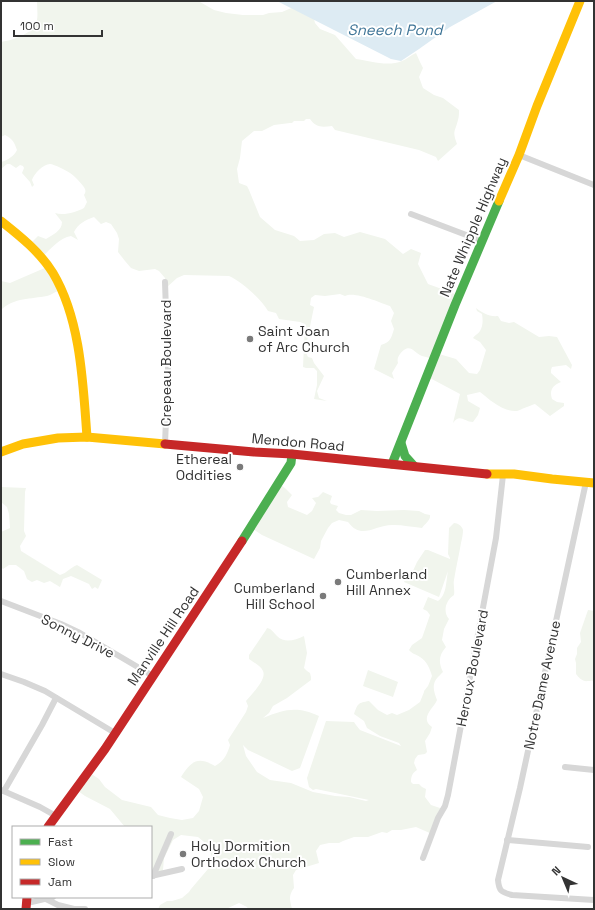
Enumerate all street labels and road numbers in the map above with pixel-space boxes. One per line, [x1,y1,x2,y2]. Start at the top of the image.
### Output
street label: Nate Whipple Highway [435,154,511,300]
street label: Crepeau Boulevard [157,300,175,426]
street label: Mendon Road [251,429,345,455]
street label: Manville Hill Road [123,583,203,689]
street label: Heroux Boulevard [452,608,492,728]
street label: Sonny Drive [38,610,118,662]
street label: Notre Dame Avenue [520,619,564,751]

